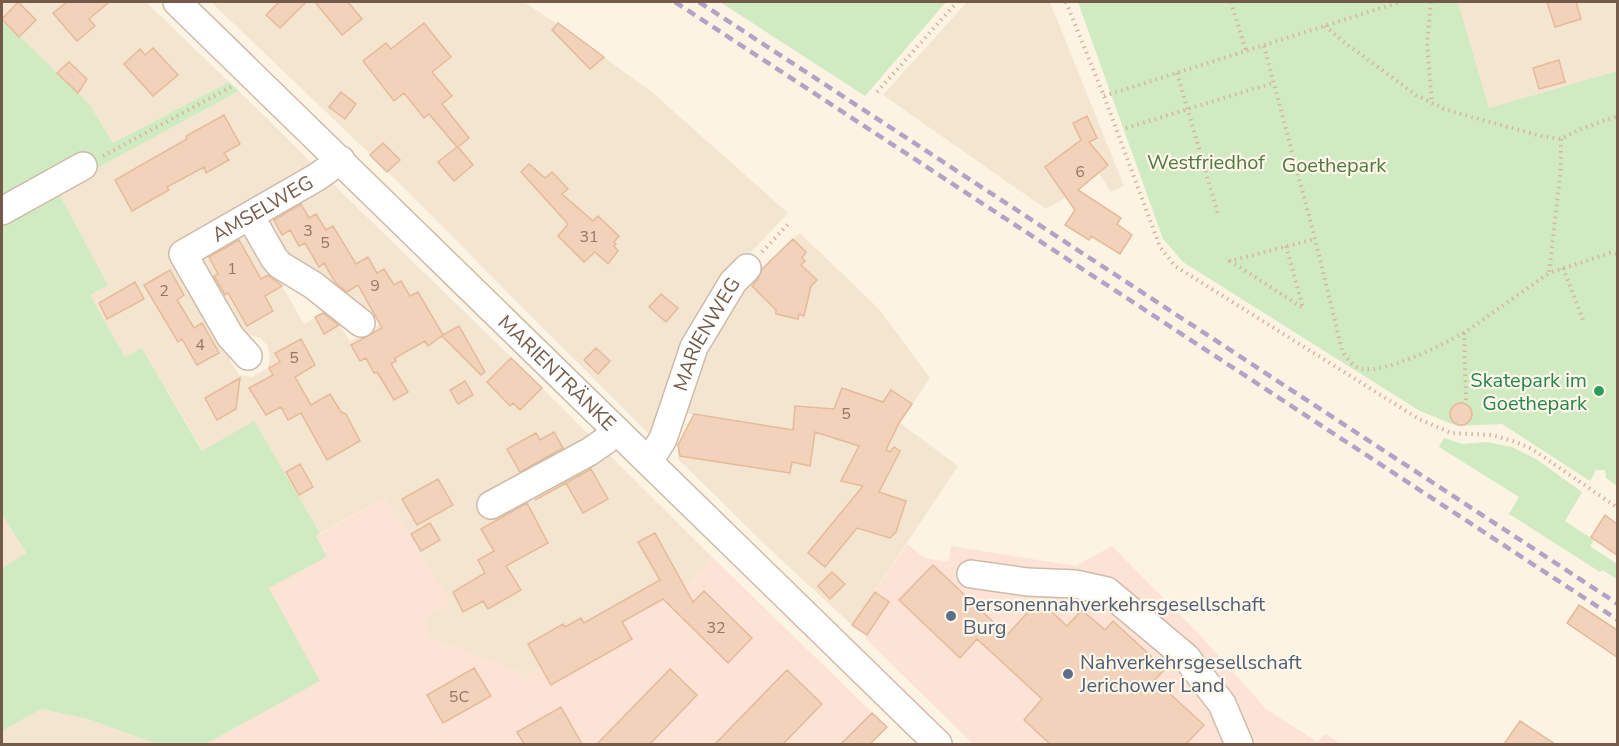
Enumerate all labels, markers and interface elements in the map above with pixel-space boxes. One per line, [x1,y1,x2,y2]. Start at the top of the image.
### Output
park label: Westfriedhof [1147,149,1265,176]
park label: Goethepark [1282,152,1387,179]
house number: 6 [1075,161,1085,183]
street label: AMSELWEG [207,169,318,249]
house number: 3 [303,220,313,242]
house number: 31 [579,226,599,248]
house number: 5 [320,232,330,254]
house number: 1 [227,258,237,280]
street label: MARIENWEG [667,272,747,395]
house number: 9 [370,275,380,297]
house number: 2 [159,280,169,302]
street label: MARIENTRÄNKE [492,309,622,437]
house number: 4 [195,334,205,356]
house number: 5 [289,347,299,369]
place label: Skatepark im Goethepark [1470,367,1588,417]
marker: Skatepark im Goethepark [1592,384,1606,398]
house number: 5 [841,403,851,425]
place label: Personennahverkehrsgesellschaft Burg [963,591,1266,641]
marker: Personennahverkehrsgesellschaft Burg [944,609,958,623]
house number: 32 [706,617,726,639]
place label: Nahverkehrsgesellschaft Jerichower Land [1079,649,1302,699]
marker: Nahverkehrsgesellschaft Jerichower Land [1061,667,1075,681]
house number: 5C [449,686,469,708]

